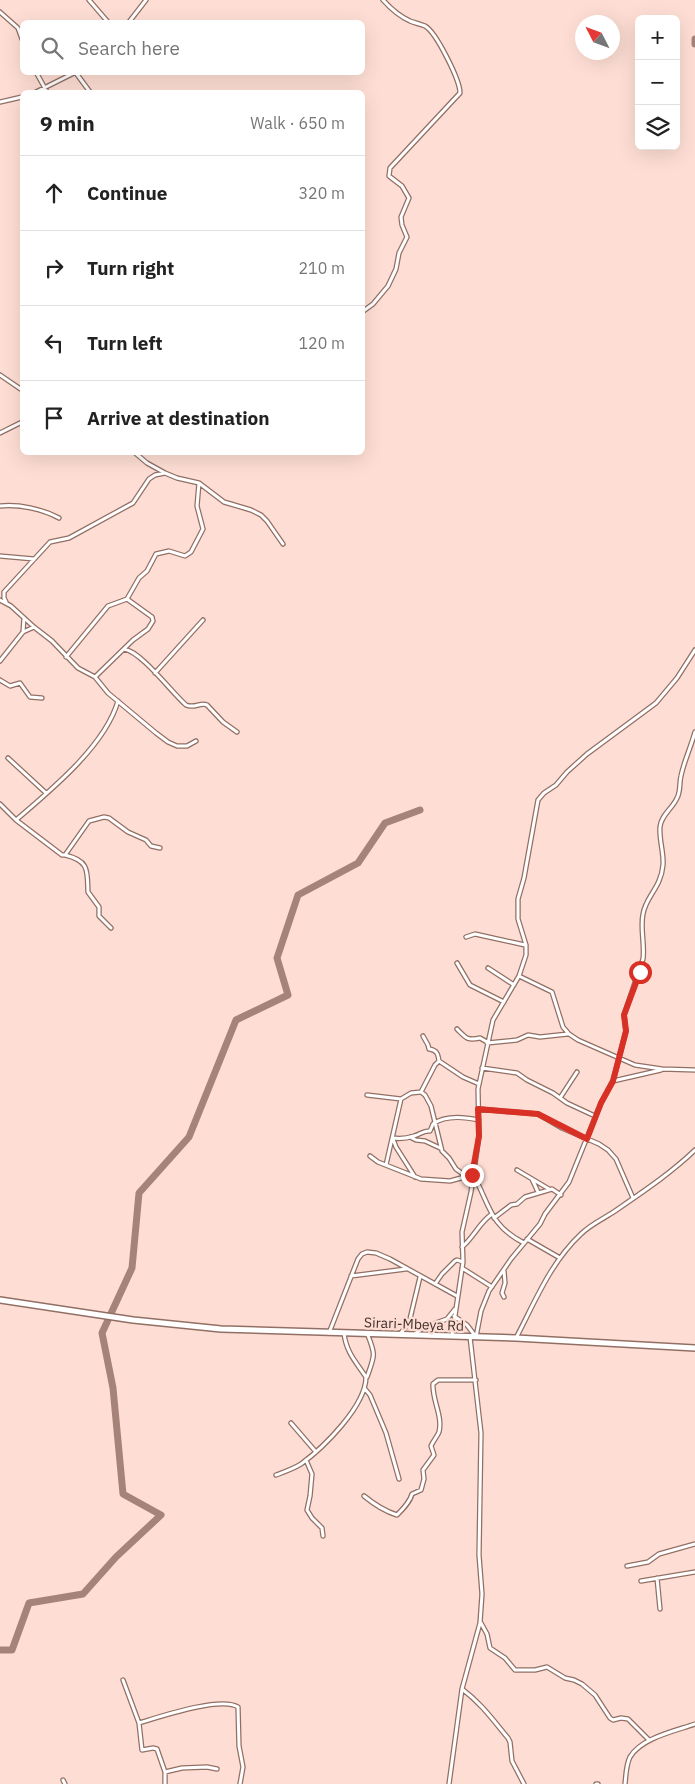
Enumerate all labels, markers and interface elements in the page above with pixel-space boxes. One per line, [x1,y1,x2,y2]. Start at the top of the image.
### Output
north arrow [575,15,620,60]
map controls [635,15,680,150]
button: + [635,15,680,60]
search box [20,20,365,75]
icon: search [38,34,66,62]
text: Search here [78,36,180,60]
button: − [635,60,680,105]
button: layers [635,105,680,150]
text: 9 min [40,109,95,137]
text: Walk · 650 m [250,113,345,133]
icon: ahead [40,179,68,207]
text: Continue [87,181,167,205]
text: 320 m [298,183,345,203]
icon: right [40,254,68,282]
text: Turn right [87,256,174,280]
text: 210 m [298,258,345,278]
icon: left [40,329,68,357]
text: Turn left [87,331,163,355]
text: 120 m [298,333,345,353]
icon: arrive [40,404,68,432]
text: Arrive at destination [87,406,270,430]
route start [629,961,652,984]
route end [461,1164,484,1187]
street label: Sirari-Mbeya Rd [364,1313,464,1335]

